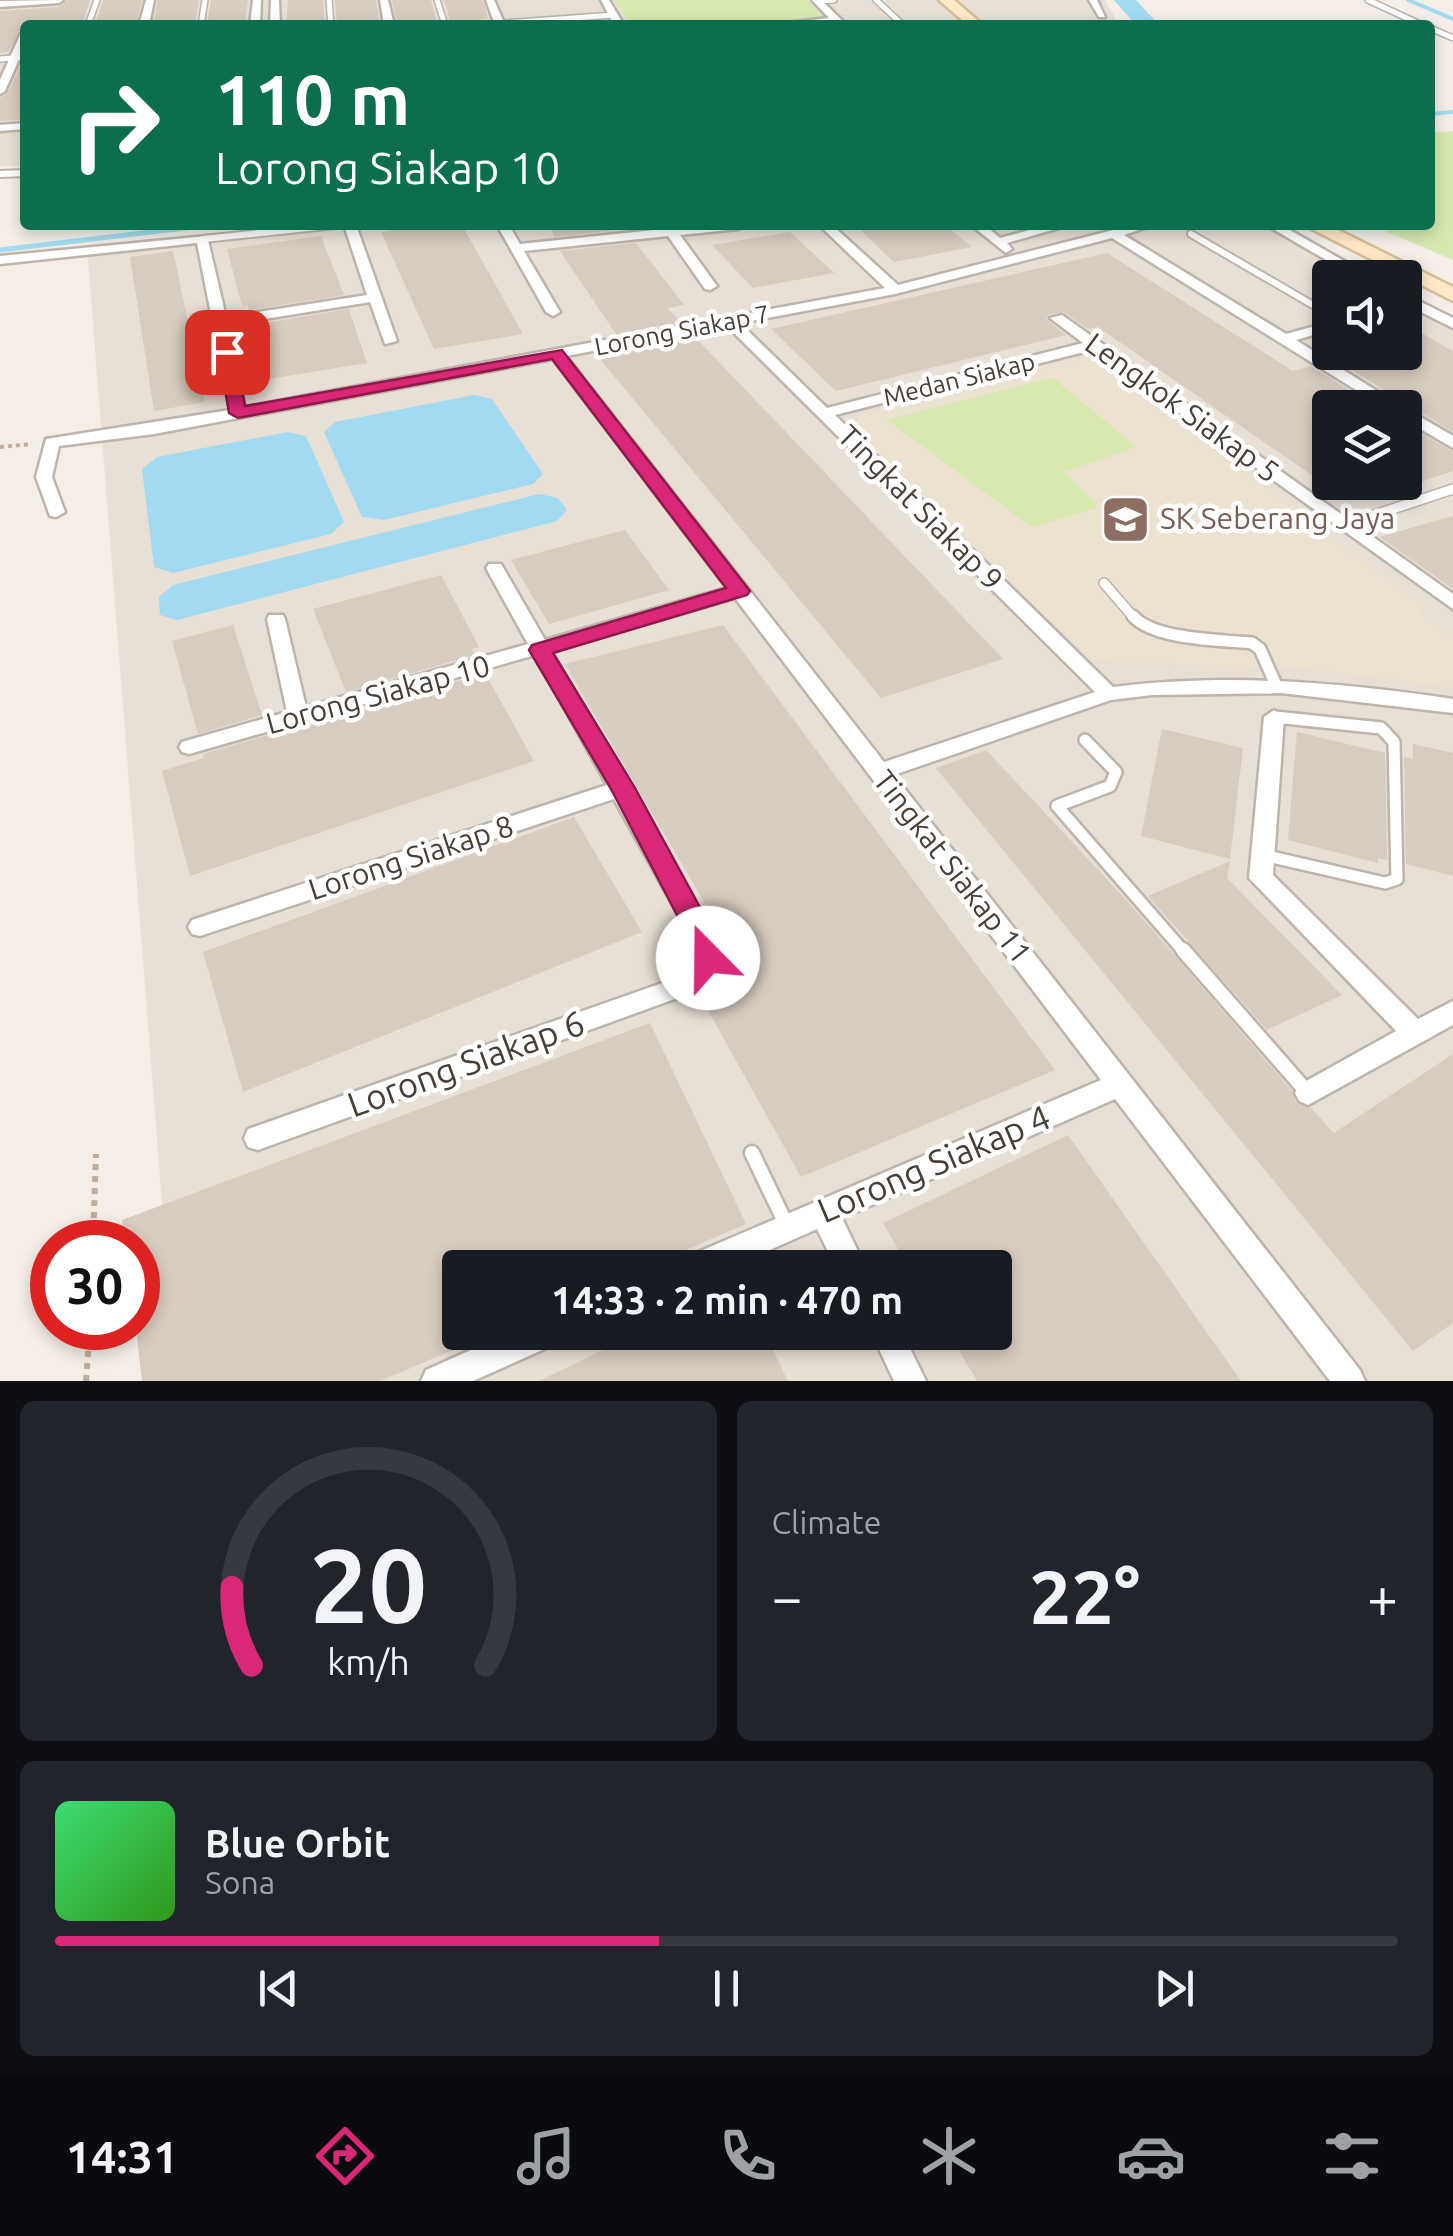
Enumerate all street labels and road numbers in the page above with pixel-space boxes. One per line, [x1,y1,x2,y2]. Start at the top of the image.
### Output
street label: Lorong Siakap 7 [592,299,772,361]
street label: Lengkok Siakap 5 [1079,326,1286,489]
street label: Medan Siakap [880,347,1038,411]
street label: Tingkat Siakap 9 [831,418,1010,597]
street label: Lorong Siakap 10 [262,648,493,740]
street label: Tingkat Siakap 11 [867,763,1039,970]
street label: Lorong Siakap 8 [304,808,517,906]
street label: Lorong Siakap 6 [342,1002,589,1124]
street label: Lorong Siakap 4 [811,1096,1056,1230]

